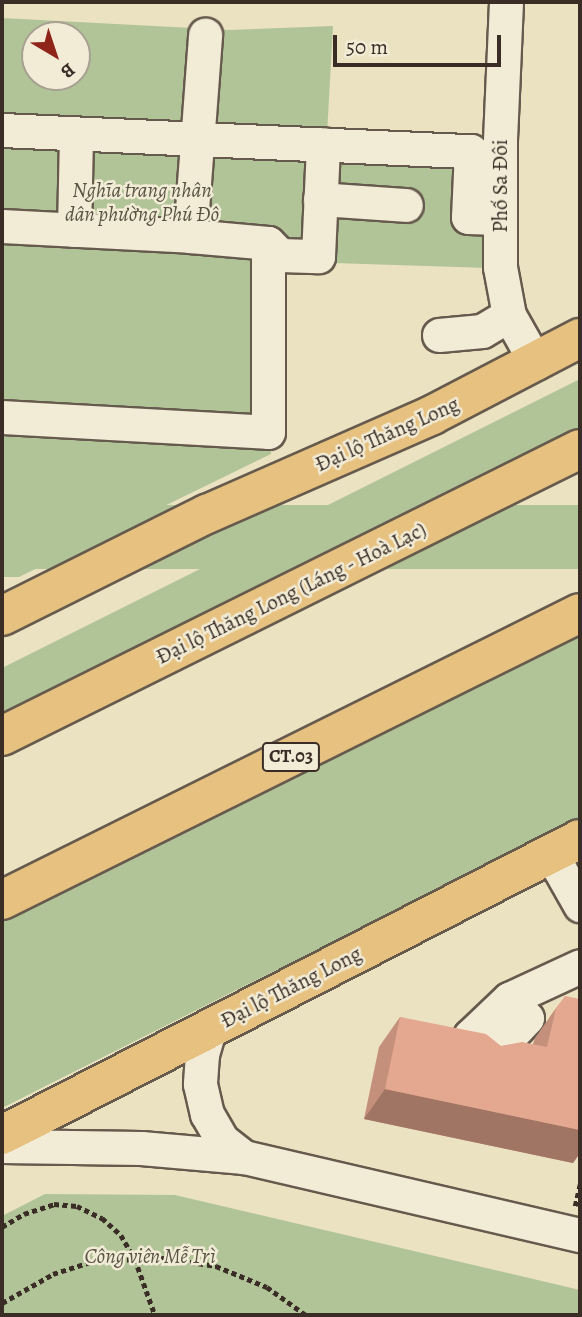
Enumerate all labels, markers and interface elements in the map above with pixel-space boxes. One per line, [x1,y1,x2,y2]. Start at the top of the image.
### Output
north arrow [21,21,91,91]
scale bar [337,21,505,65]
text: 50 m [346,33,388,61]
text: B [55,57,81,85]
street label: Phố Sa Đôi [487,139,513,233]
park label: Nghĩa trang nhân dân phường Phú Đô [65,177,219,227]
street label: Đại lộ Thăng Long [311,391,463,477]
street label: Đại lộ Thăng Long (Láng - Hoà Lạc) [152,516,430,670]
road number: CT.03 [261,742,321,772]
street label: Đại lộ Thăng Long [216,941,366,1033]
park label: Công viên Mễ Trì [84,1243,216,1269]

